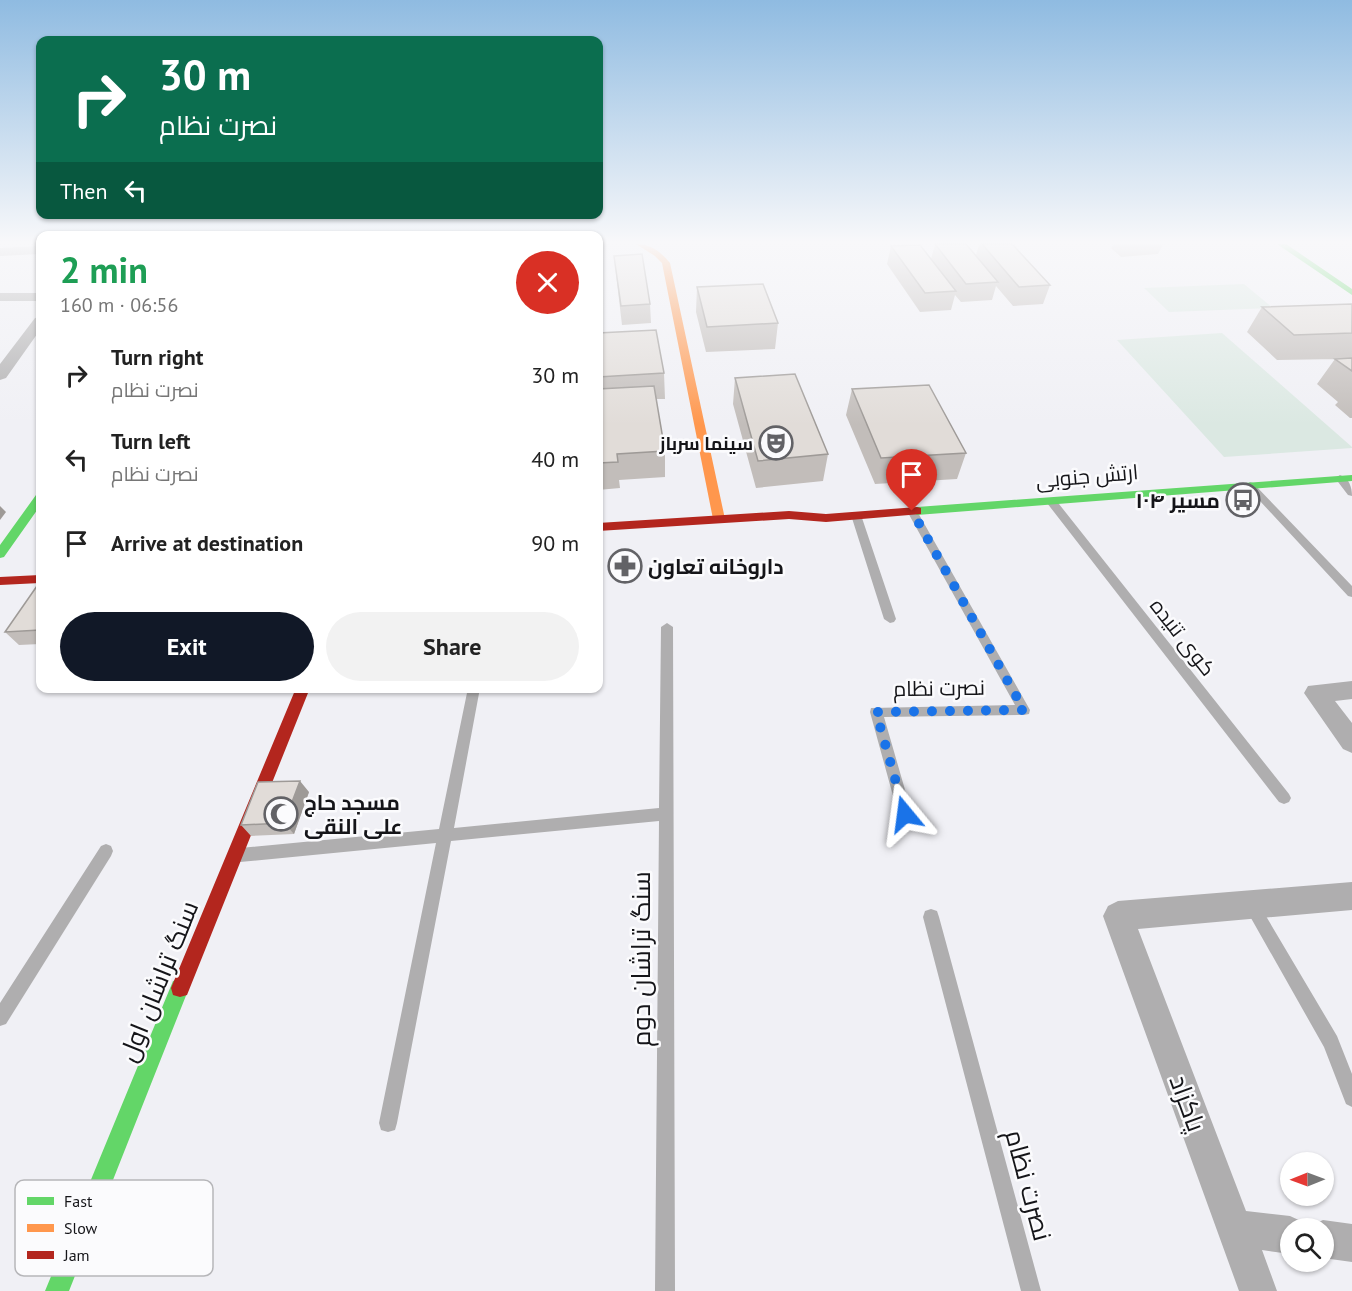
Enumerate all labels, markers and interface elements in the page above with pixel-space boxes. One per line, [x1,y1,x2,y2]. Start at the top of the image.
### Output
text: 30 m [159,47,251,102]
icon: right [60,60,138,138]
text: نصرت نظام [159,108,277,142]
icon: left [119,174,152,207]
text: Then [60,177,107,205]
text: 2 min [60,246,148,293]
button: close [516,251,579,314]
text: 160 m · 06:56 [60,292,178,318]
text: Turn right [111,343,203,371]
icon: right [60,359,93,392]
text: 30 m [531,361,579,389]
text: نصرت نظام [111,377,199,403]
theatre icon: سینما سرباز [758,425,794,461]
text: Turn left [111,427,191,455]
place label: سینما سرباز [659,432,753,455]
icon: left [60,443,93,476]
text: 40 m [531,445,579,473]
pin [886,449,937,511]
icon: arrive [895,458,928,491]
street label: ارتش جنوبی [1035,458,1139,494]
text: نصرت نظام [111,461,199,487]
bus stop icon: مسیر ۱۰۴ [1225,482,1261,518]
place label: مسیر ۱۰۴ [1135,487,1220,514]
icon: arrive [60,527,93,560]
text: Arrive at destination [111,529,303,557]
text: 90 m [531,529,579,557]
pharmacy icon: داروخانه تعاون [607,548,643,584]
place label: داروخانه تعاون [648,553,784,580]
street label: کوی تنیده [1144,593,1222,681]
button: Exit [60,612,314,681]
button: Share [326,612,579,681]
street label: نصرت نظام [893,674,985,703]
position arrow [873,782,937,846]
place label: مسجد حاج علی النقی [304,789,403,840]
mosque icon: مسجد حاج علی النقی [263,796,299,832]
street label: سنگ تراشان دوم [624,871,659,1047]
street label: سنگ تراشان اول [111,896,205,1066]
street label: پاکزاد [1162,1070,1213,1136]
street label: نصرت نظام [996,1126,1060,1245]
north arrow [1280,1152,1334,1206]
map controls [1280,1152,1334,1272]
legend [15,1180,213,1276]
text: Fast [64,1191,93,1211]
text: Slow [64,1218,98,1238]
button: search [1280,1218,1334,1272]
text: Jam [63,1245,90,1265]

